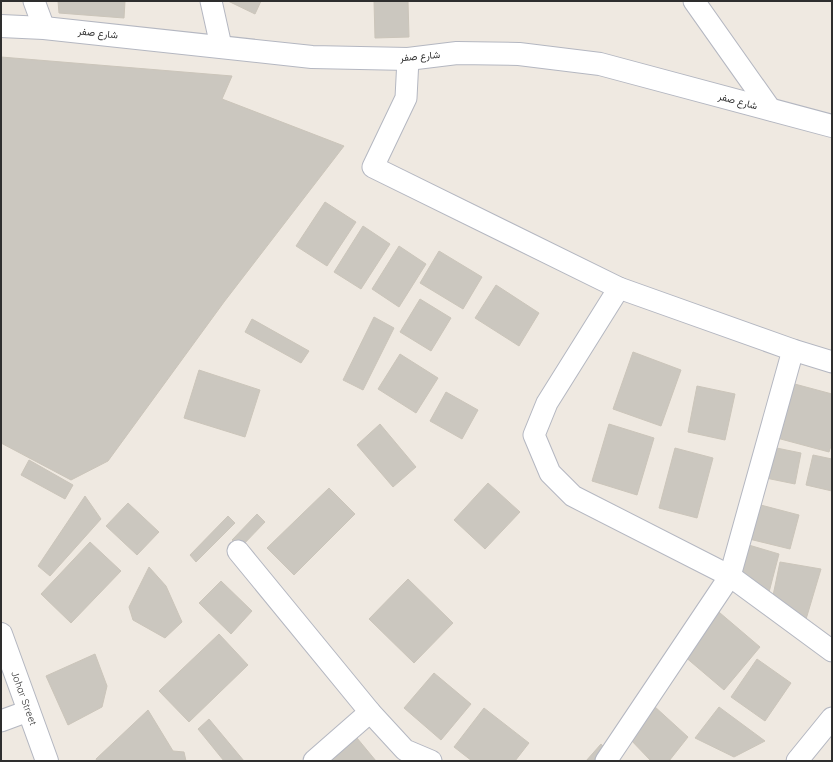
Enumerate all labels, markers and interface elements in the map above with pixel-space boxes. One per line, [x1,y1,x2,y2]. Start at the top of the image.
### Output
street label: شارع صفر [76,24,119,42]
street label: شارع صفر [398,48,441,64]
street label: شارع صفر [716,89,759,112]
street label: Johar Street [8,669,40,728]

